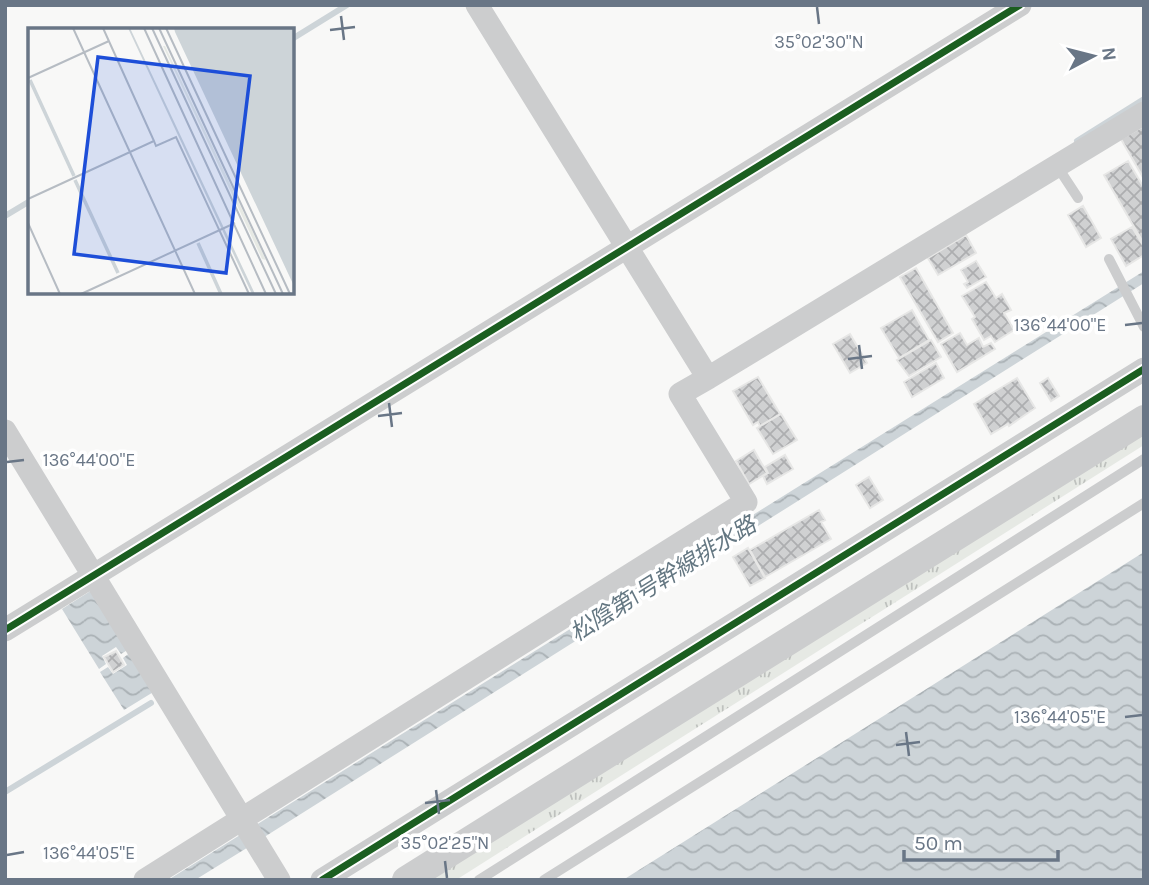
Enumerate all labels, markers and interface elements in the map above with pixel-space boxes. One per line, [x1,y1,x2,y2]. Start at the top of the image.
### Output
north arrow [1058,21,1128,91]
inset map [28,28,294,294]
text: 35°02'30"N [774,31,864,53]
text: N [1097,46,1121,62]
text: 136°44'00"E [1014,314,1106,336]
text: 136°44'00"E [43,449,135,471]
water label: 松陰第1号幹線排水路 [565,510,763,647]
text: 136°44'05"E [1014,706,1106,728]
scale bar [904,818,1058,862]
text: 50 m [914,831,963,855]
text: 35°02'25"N [401,832,489,854]
text: 136°44'05"E [43,842,135,864]

